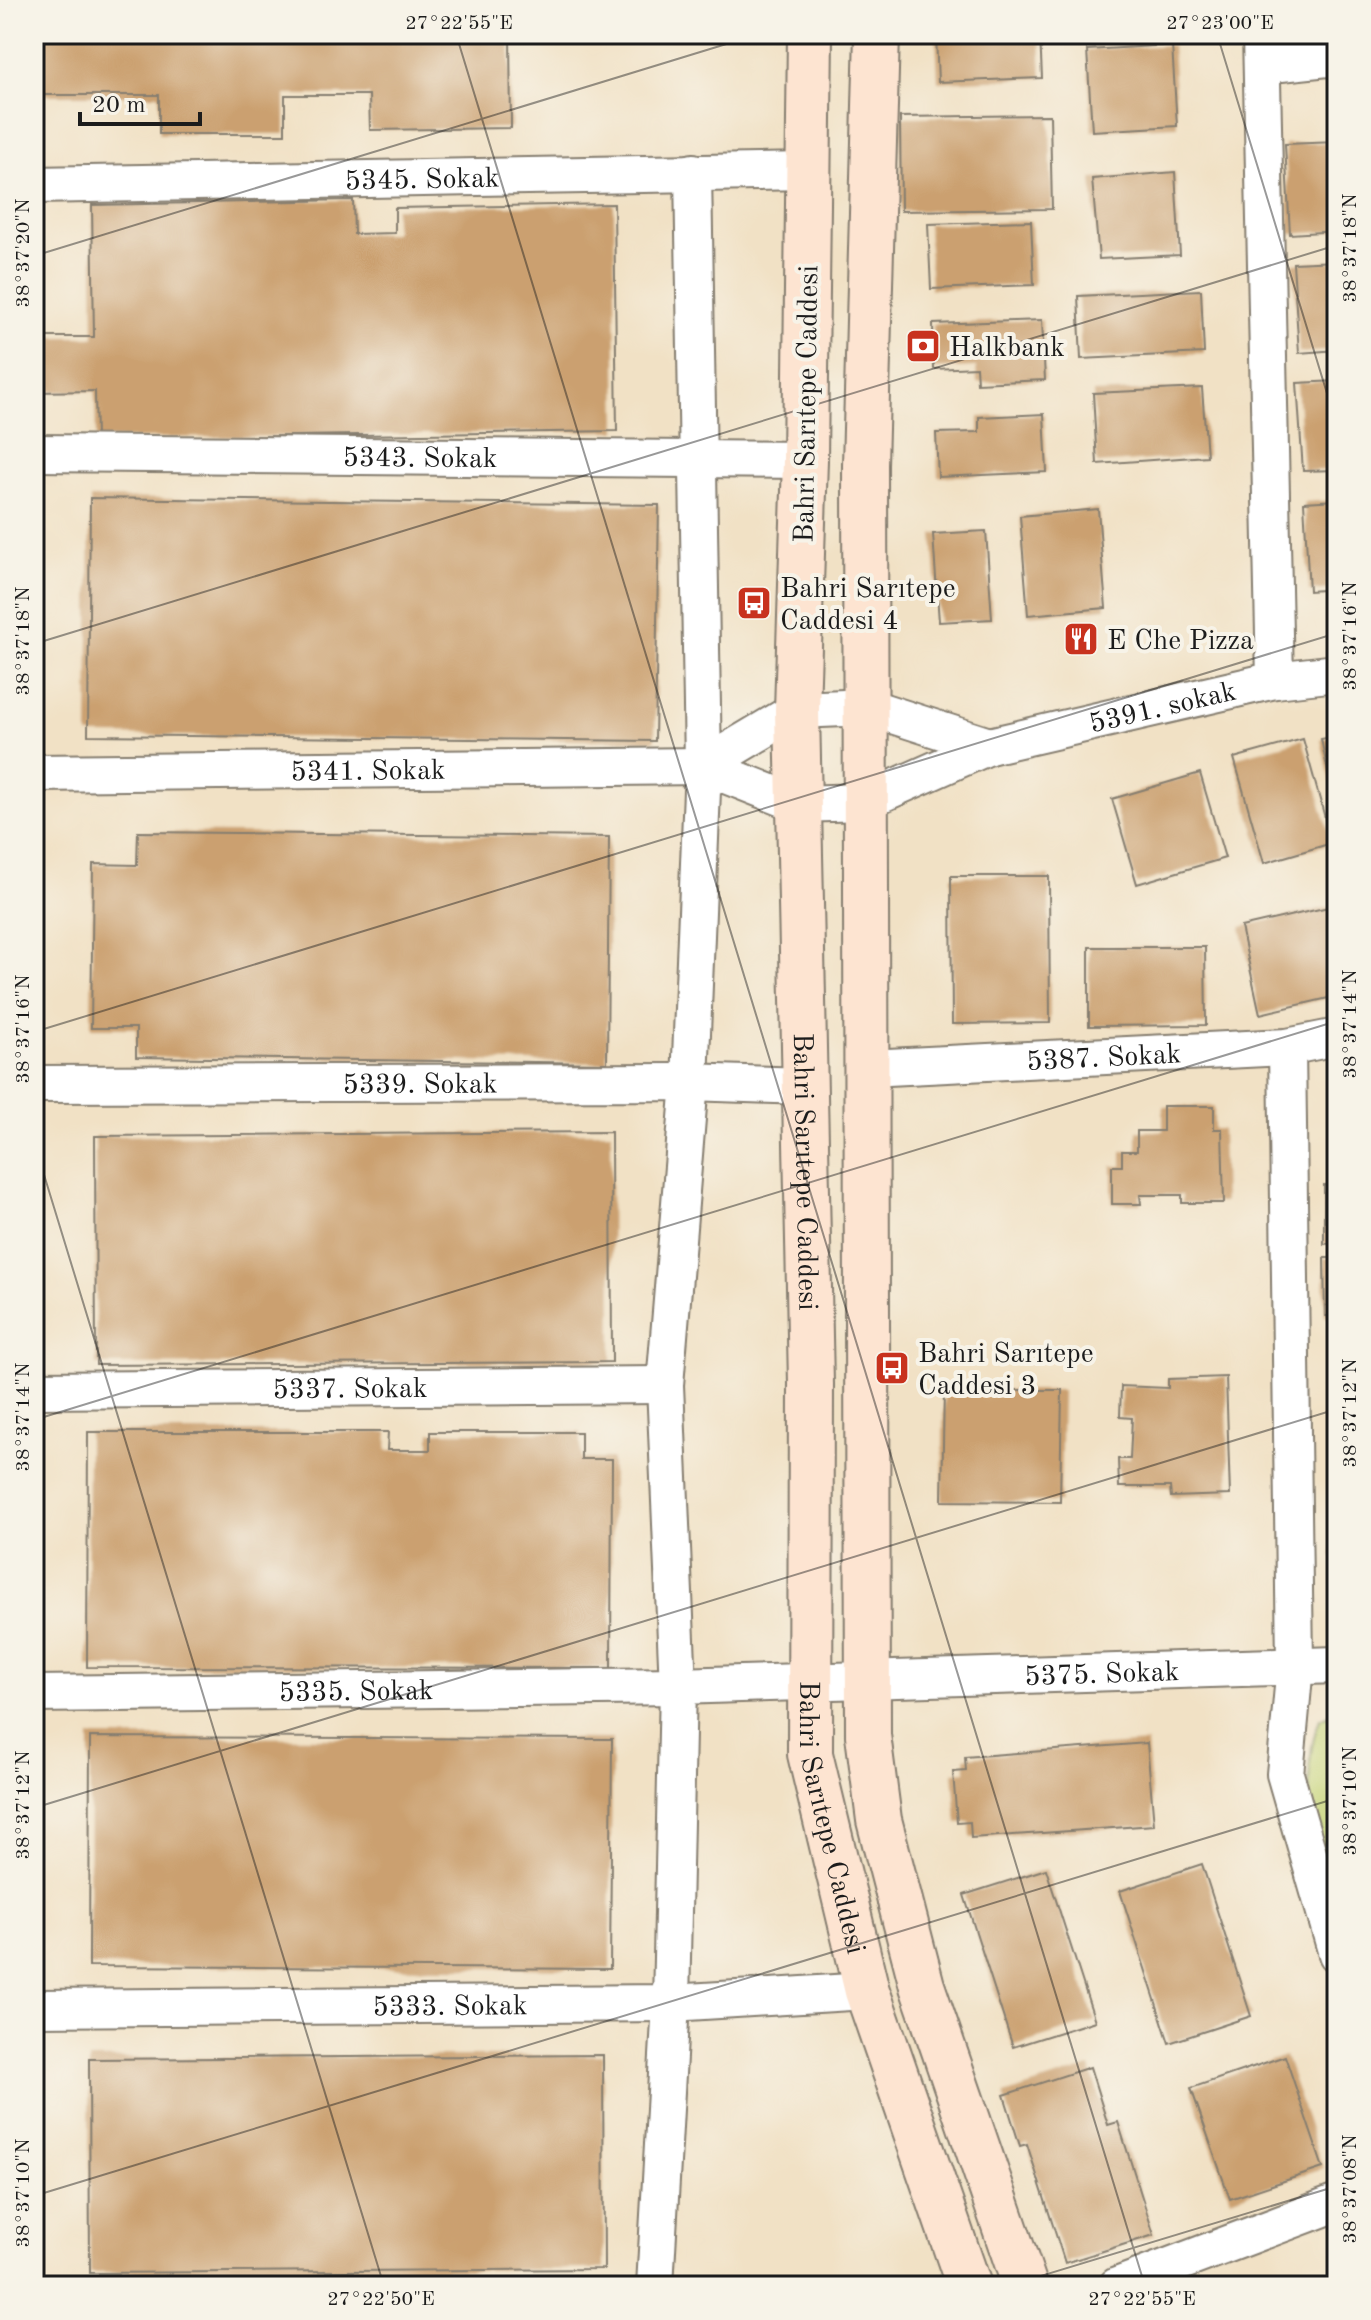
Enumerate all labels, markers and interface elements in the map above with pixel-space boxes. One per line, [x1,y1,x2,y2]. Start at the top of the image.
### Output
text: 27°22'55"E [405,14,513,34]
text: 27°23'00"E [1166,14,1274,34]
scale bar [80,76,200,126]
text: 20 m [92,94,146,118]
street label: 5345. Sokak [344,166,500,196]
text: 38°37'18"N [1341,193,1361,303]
text: 38°37'20"N [14,198,34,308]
street label: Bahri Sarıtepe Caddesi [792,265,824,543]
bank icon: Halkbank [904,327,942,365]
place label: Halkbank [949,335,1065,363]
street label: 5343. Sokak [342,445,498,474]
place label: Bahri Sarıtepe Caddesi 4 [780,576,956,636]
text: 38°37'16"N [1341,581,1361,691]
bus stop icon: Bahri Sarıtepe Caddesi 4 [735,584,773,622]
text: 38°37'18"N [14,586,34,696]
restaurant icon: E Che Pizza [1062,620,1100,658]
place label: E Che Pizza [1107,628,1254,656]
street label: 5391. sokak [1087,678,1239,739]
street label: 5341. Sokak [290,758,446,787]
text: 38°37'14"N [1341,969,1361,1079]
text: 38°37'16"N [14,974,34,1084]
street label: Bahri Sarıtepe Caddesi [787,1033,820,1311]
street label: 5387. Sokak [1026,1041,1182,1077]
street label: 5339. Sokak [343,1072,498,1100]
place label: Bahri Sarıtepe Caddesi 3 [918,1341,1094,1401]
bus stop icon: Bahri Sarıtepe Caddesi 3 [873,1349,911,1387]
text: 38°37'12"N [1341,1358,1361,1468]
text: 38°37'14"N [14,1362,34,1472]
street label: 5337. Sokak [272,1376,428,1405]
street label: 5375. Sokak [1024,1659,1180,1692]
street label: 5335. Sokak [278,1678,434,1708]
street label: Bahri Sarıtepe Caddesi [793,1681,869,1957]
text: 38°37'10"N [1341,1746,1361,1856]
text: 38°37'12"N [14,1750,34,1860]
street label: 5333. Sokak [372,1993,528,2022]
text: 38°37'08"N [1341,2134,1361,2244]
text: 38°37'10"N [14,2138,34,2248]
text: 27°22'50"E [327,2290,435,2310]
text: 27°22'55"E [1088,2290,1196,2310]

